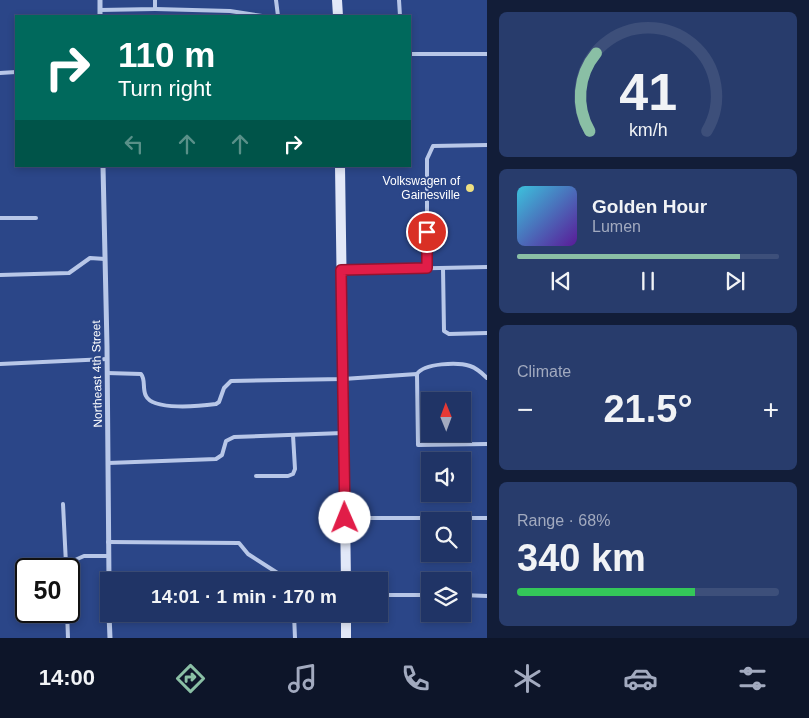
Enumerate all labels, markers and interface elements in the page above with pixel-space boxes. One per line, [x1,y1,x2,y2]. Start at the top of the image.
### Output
icon: right [35,35,100,100]
text: 110 m [118,35,215,74]
text: 41 [619,63,677,121]
text: Turn right [118,76,211,101]
text: km/h [629,120,667,140]
icon: left [120,130,148,158]
icon: ahead [173,130,201,158]
icon: ahead [226,130,254,158]
icon: right [279,130,307,158]
place label: Volkswagen of Gainesville [383,174,461,202]
marker: Volkswagen of Gainesville [464,182,476,194]
text: Golden Hour [592,196,707,217]
pin [406,211,448,253]
icon: arrive [413,218,441,246]
text: Lumen [592,218,641,235]
icon: previous [547,267,575,295]
icon: pause [634,267,662,295]
icon: next [721,267,749,295]
street label: Northeast 4th Street [89,320,105,428]
text: Climate [517,363,571,380]
text: 21.5° [603,388,693,430]
north arrow [421,392,471,442]
map controls [421,392,471,622]
text: − [517,394,533,425]
text: + [763,394,779,425]
button: sound [421,452,471,502]
position arrow [318,491,370,543]
button: search [421,512,471,562]
text: Range · 68% [517,512,610,529]
text: 340 km [517,537,646,579]
speed limit sign: 50 [15,558,80,623]
button: layers [421,572,471,622]
text: 14:01 · 1 min · 170 m [151,586,337,607]
icon: directions [173,661,208,696]
icon: music [285,661,320,696]
icon: phone [398,661,433,696]
icon: climate [510,661,545,696]
icon: car [623,661,658,696]
icon: filters [735,661,770,696]
text: 14:00 [39,665,95,690]

